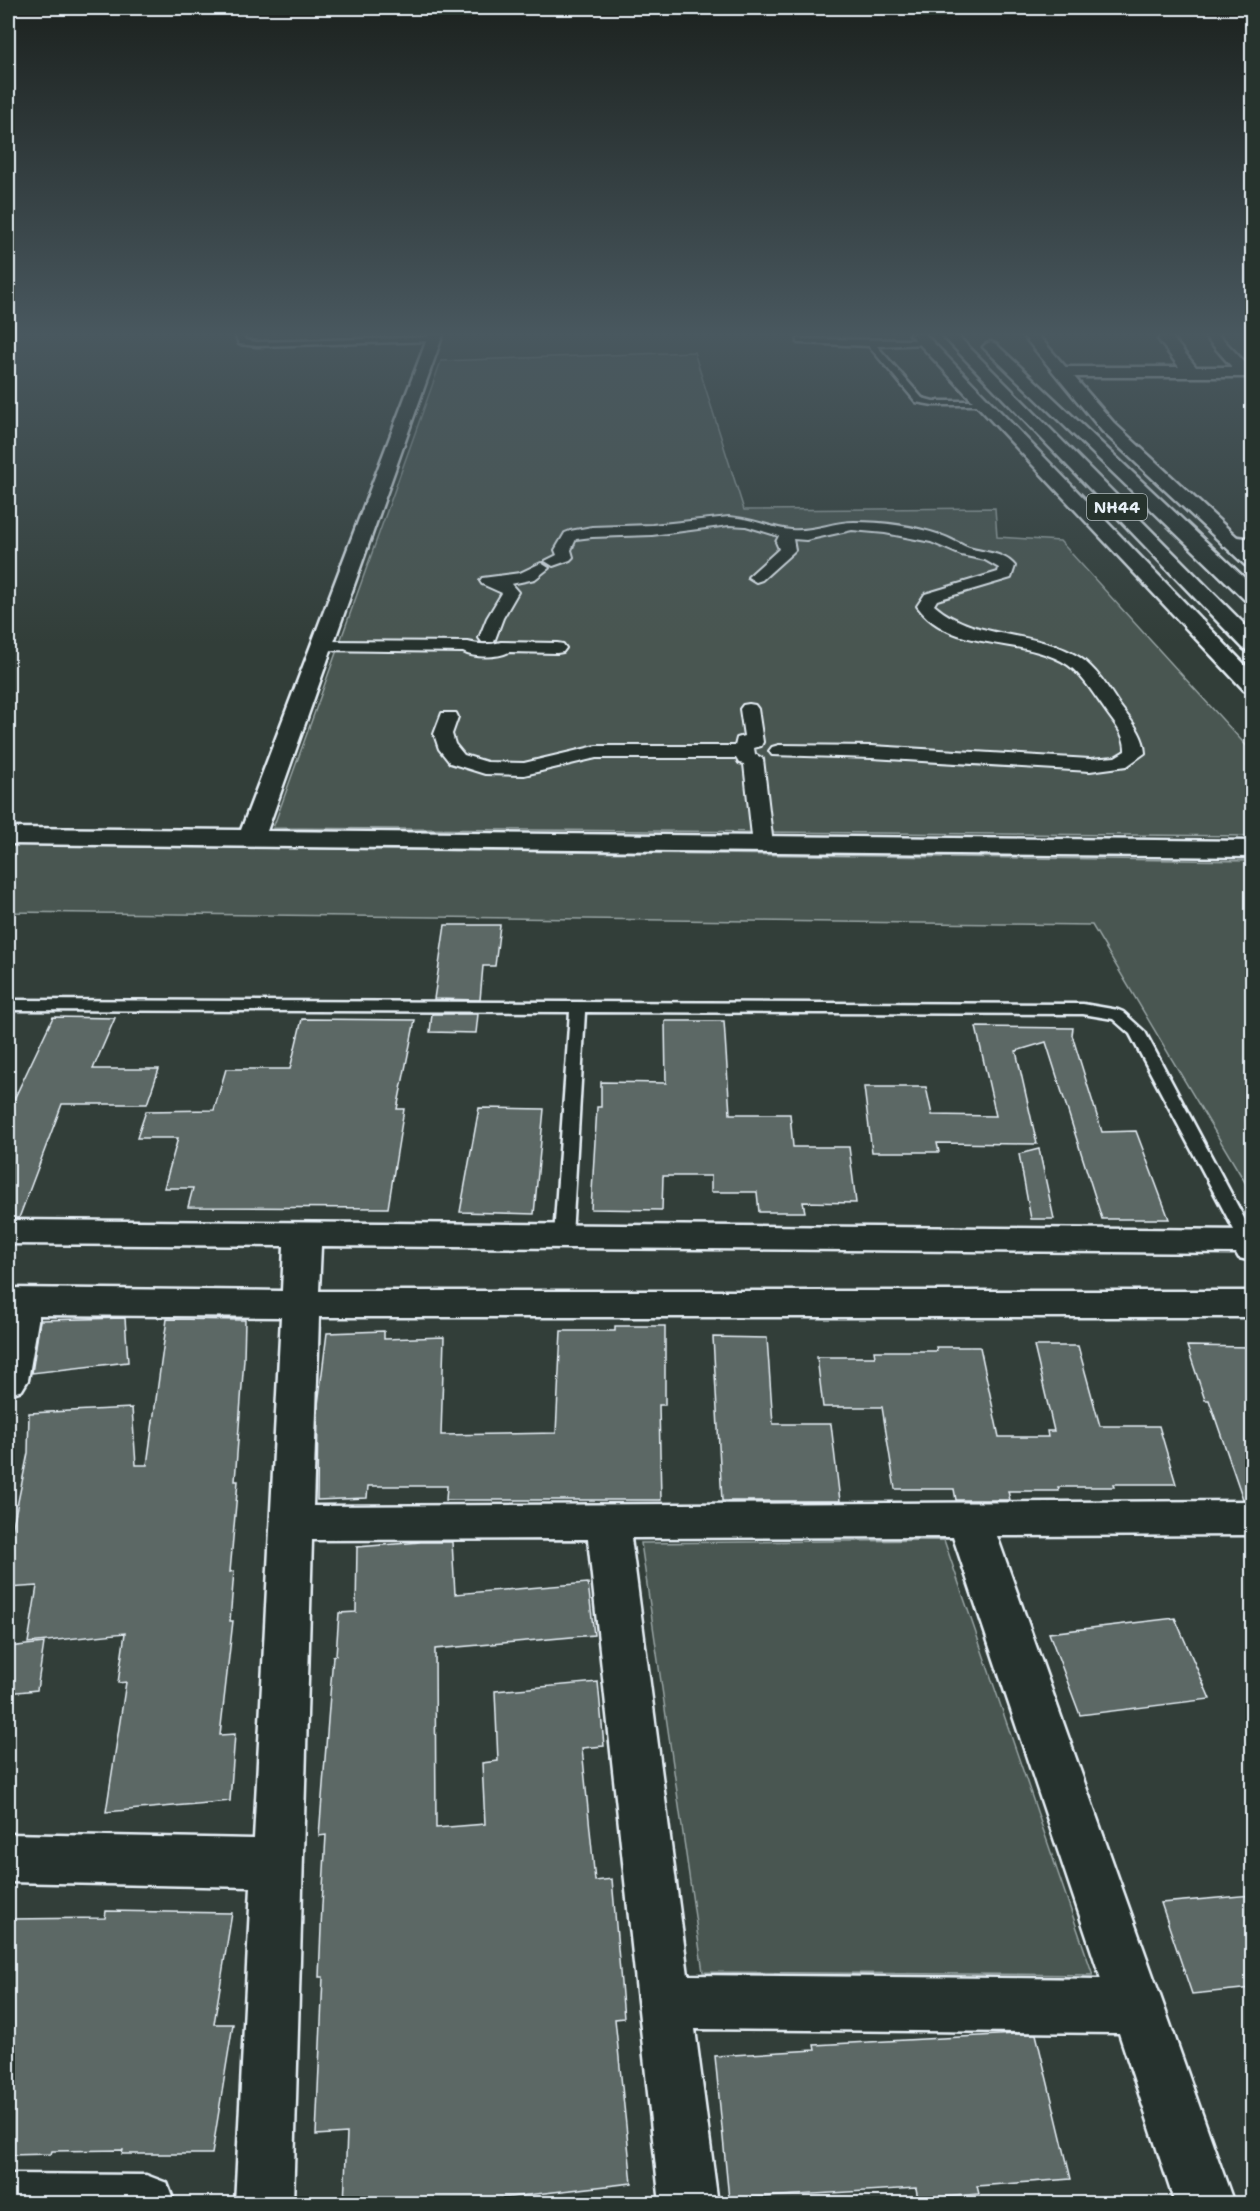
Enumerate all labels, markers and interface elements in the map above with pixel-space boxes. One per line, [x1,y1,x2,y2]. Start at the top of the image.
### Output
road number: NH44 [1087,494,1147,520]

